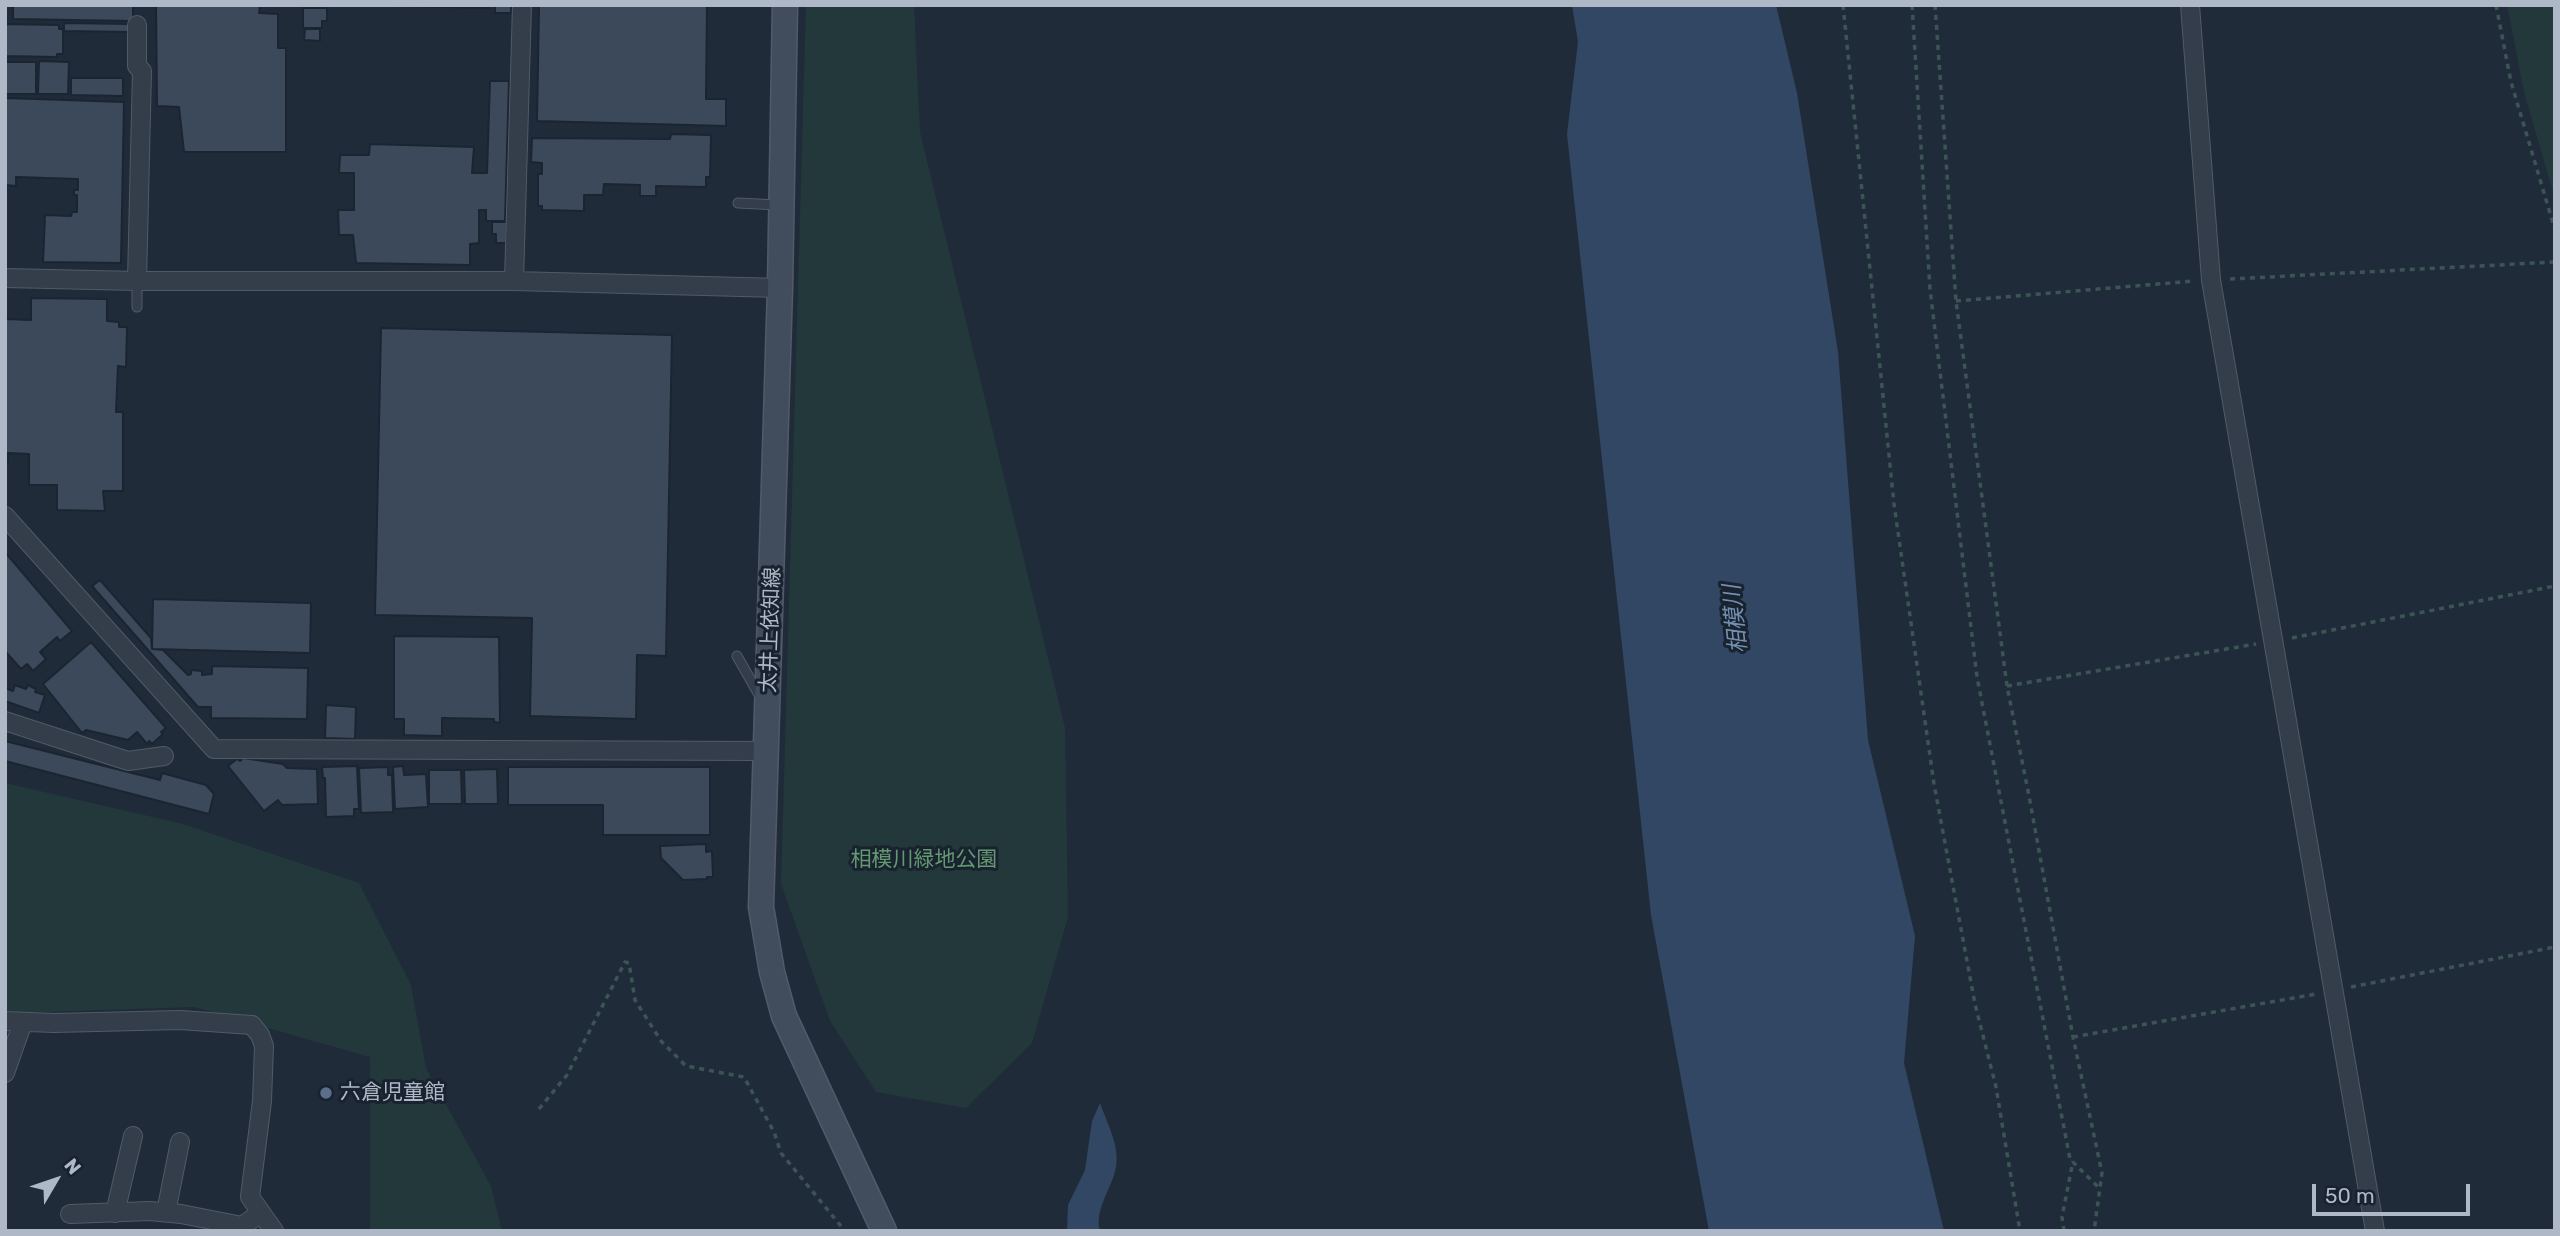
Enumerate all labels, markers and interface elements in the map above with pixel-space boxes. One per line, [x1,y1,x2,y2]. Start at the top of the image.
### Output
street label: 太井上依知線 [756,567,786,693]
water label: 相模川 [1719,583,1753,655]
park label: 相模川緑地公園 [851,847,997,873]
place label: 六倉児童館 [340,1080,445,1106]
marker: 六倉児童館 [318,1085,334,1101]
north arrow [21,1145,91,1215]
text: N [59,1154,86,1179]
scale bar [2315,1170,2472,1214]
text: 50 m [2325,1183,2375,1208]

